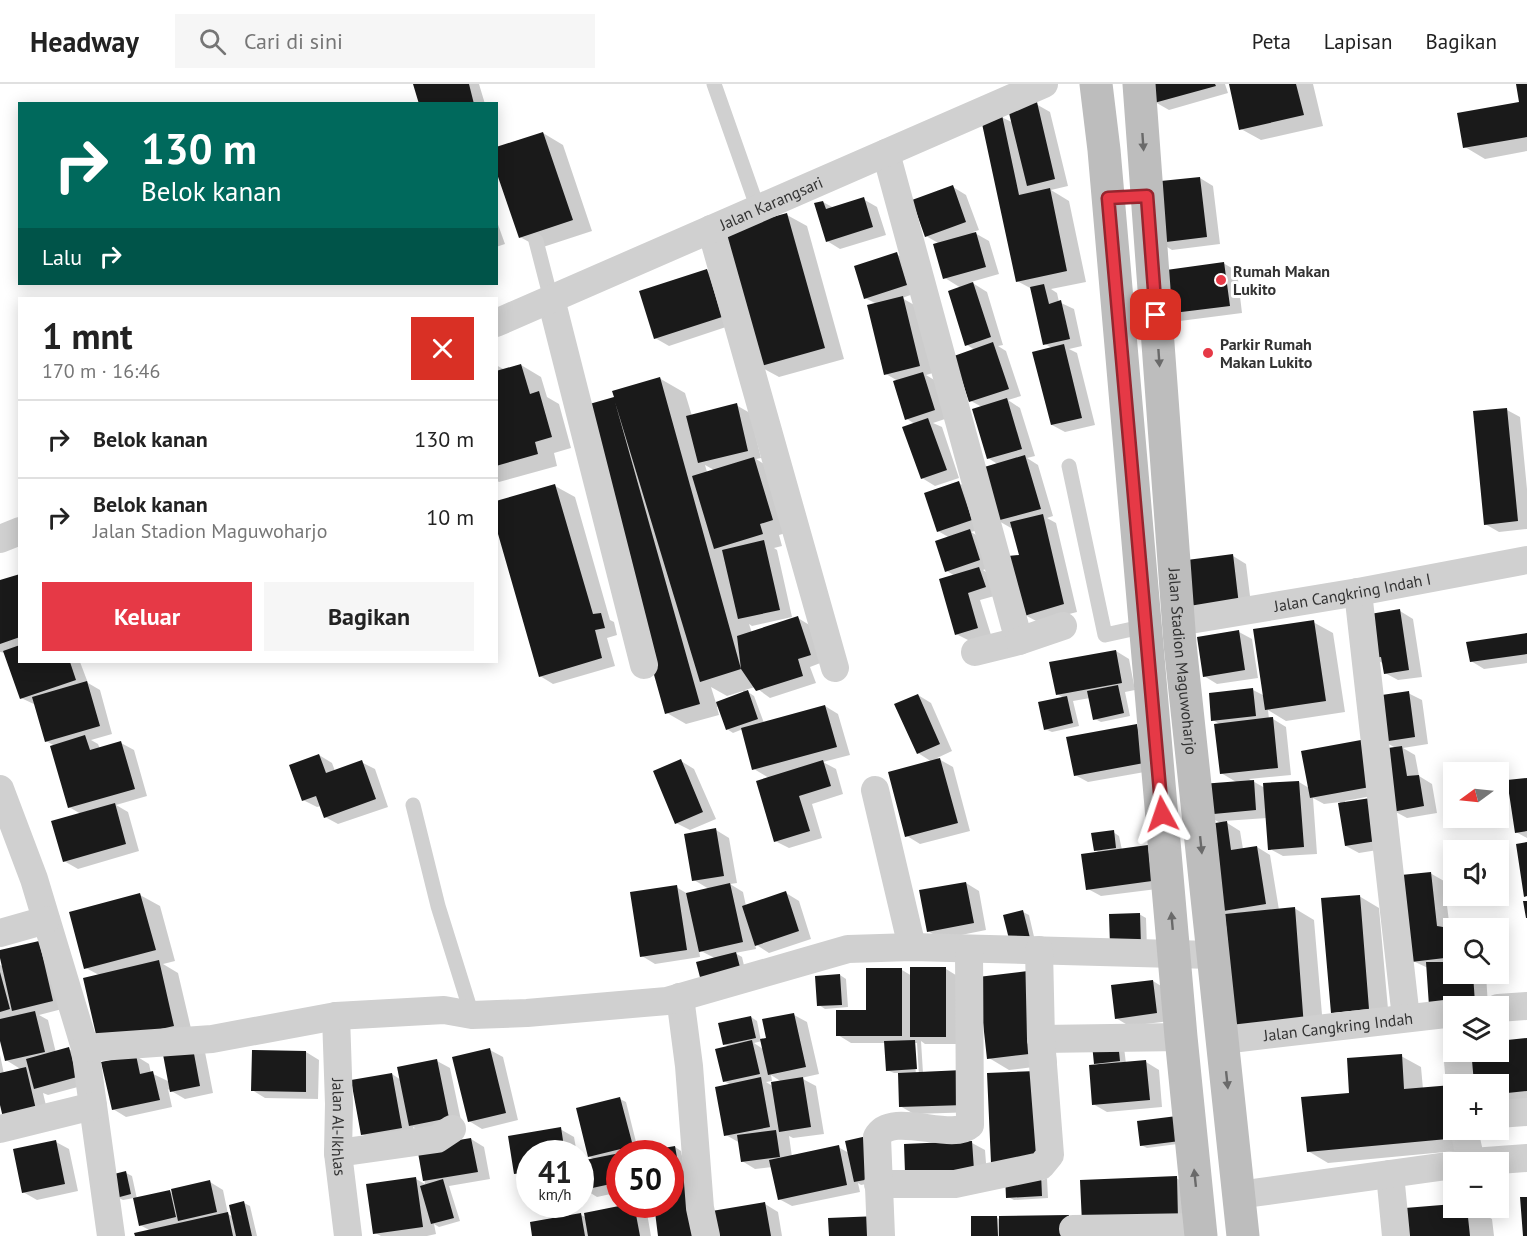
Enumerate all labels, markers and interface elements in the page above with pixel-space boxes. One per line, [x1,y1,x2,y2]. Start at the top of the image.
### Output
search box [175,14,595,68]
text: Headway [30,23,139,60]
icon: search [196,25,229,58]
text: Cari di sini [244,27,343,55]
text: Peta [1252,28,1291,55]
text: Lapisan [1324,28,1392,55]
text: Bagikan [1425,28,1497,55]
text: 130 m [141,121,257,176]
icon: right [42,126,120,204]
one-way arrow [1139,133,1148,152]
street label: Jalan Karangsari [715,172,826,235]
text: Belok kanan [141,174,281,208]
icon: right [94,240,127,273]
text: Lalu [42,243,82,271]
place label: Rumah Makan Lukito [1233,261,1330,299]
marker: Rumah Makan Lukito [1214,273,1228,287]
pin [1130,289,1181,340]
icon: arrive [1139,298,1172,331]
text: 1 mnt [42,312,133,359]
button: close [411,317,474,380]
place label: Parkir Rumah Makan Lukito [1220,334,1313,372]
marker: Parkir Rumah Makan Lukito [1201,346,1215,360]
one-way arrow [1154,348,1164,367]
text: 170 m · 16:46 [42,358,160,384]
icon: right [42,423,75,456]
text: Belok kanan [93,425,208,453]
text: 130 m [414,425,474,453]
text: Belok kanan [93,490,208,518]
icon: right [42,501,75,534]
text: 10 m [426,503,474,531]
text: Jalan Stadion Maguwoharjo [93,518,327,544]
street label: Jalan Stadion Maguwoharjo [1164,566,1202,756]
street label: Jalan Cangkring Indah I [1271,568,1433,616]
button: Keluar [42,582,252,651]
button: Bagikan [264,582,474,651]
north arrow [1443,762,1509,828]
map controls [1443,762,1509,1218]
position arrow [1130,782,1194,846]
one-way arrow [1196,835,1206,854]
button: sound [1443,840,1509,906]
one-way arrow [1167,911,1177,930]
button: search [1443,918,1509,984]
button: layers [1443,996,1509,1062]
street label: Jalan Cangkring Indah [1261,1008,1414,1045]
one-way arrow [1222,1071,1232,1090]
button: + [1443,1074,1509,1140]
street label: Jalan Al-Ikhlas [328,1077,351,1177]
speed limit sign: 50 [606,1140,684,1218]
text: 41 [538,1152,572,1191]
button: − [1443,1152,1509,1218]
one-way arrow [1190,1168,1200,1187]
text: km/h [539,1185,571,1204]

